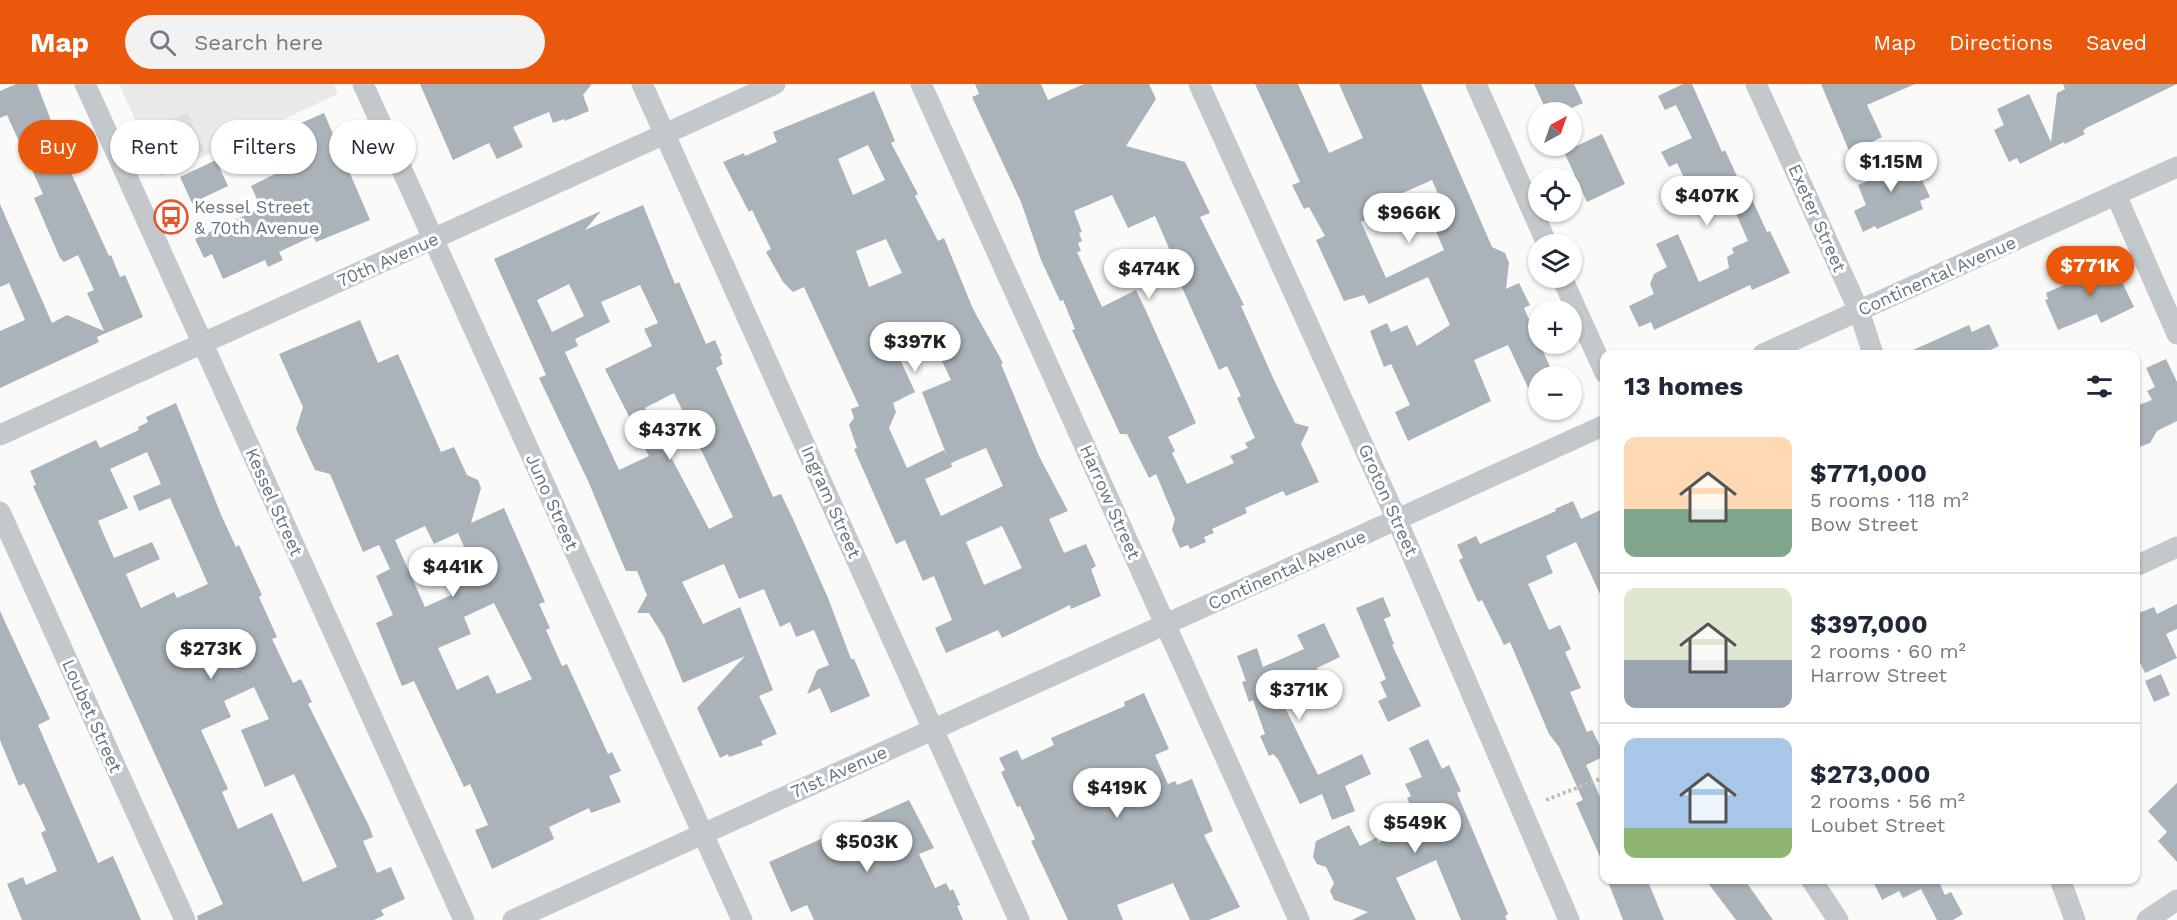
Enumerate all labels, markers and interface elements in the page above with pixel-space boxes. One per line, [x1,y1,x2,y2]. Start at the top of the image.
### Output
search box [125,15,545,69]
text: Map [30,26,89,59]
icon: search [146,26,179,59]
text: Search here [194,30,323,55]
text: Map [1873,30,1916,55]
text: Directions [1949,30,2053,55]
text: Saved [2086,30,2147,55]
north arrow [1528,102,1582,156]
map controls [1528,102,1582,420]
chip: Buy [18,120,98,174]
chip: Rent [110,120,199,174]
chip: Filters [211,120,317,174]
chip: New [329,120,416,174]
pin: $1.15M [1842,142,1940,193]
text: $1.15M [1859,149,1923,173]
street label: Exeter Street [1784,161,1851,275]
button: locate [1528,168,1582,222]
pin: $407K [1665,176,1749,227]
text: $407K [1675,183,1739,207]
pin: $966K [1367,193,1451,244]
place label: Kessel Street & 70th Avenue [194,196,319,238]
bus stop icon: Kessel Street & 70th Avenue [153,199,189,235]
text: $966K [1377,200,1441,224]
street label: 70th Avenue [334,228,442,291]
street label: Continental Avenue [1855,231,2019,320]
button: layers [1528,234,1582,288]
pin: $771K [2048,246,2132,297]
pin: $474K [1107,249,1191,300]
text: $771K [2060,253,2120,277]
text: $474K [1118,256,1180,280]
button: + [1528,300,1582,354]
pin: $397K [873,322,957,373]
text: $397K [884,329,946,353]
button: − [1528,366,1582,420]
icon: filters [2083,370,2116,403]
text: 13 homes [1624,371,1743,401]
pin: $437K [628,410,712,461]
text: $437K [638,417,702,441]
street label: Groton Street [1354,440,1423,560]
street label: Harrow Street [1076,441,1145,563]
street label: Ingram Street [797,442,866,562]
street label: Kessel Street [241,445,308,559]
street label: Juno Street [522,450,583,554]
text: $771,000 [1810,458,1927,488]
icon: home [1672,461,1744,533]
text: 5 rooms · 118 m² [1810,488,1969,512]
text: Bow Street [1810,512,1918,536]
street label: Continental Avenue [1205,525,1369,614]
pin: $441K [411,547,495,598]
text: $441K [423,554,483,578]
text: $397,000 [1810,609,1928,639]
icon: home [1672,612,1744,684]
pin: $273K [169,629,253,680]
text: $273K [180,636,242,660]
text: 2 rooms · 60 m² [1810,639,1966,663]
street label: Loubet Street [58,656,127,776]
text: Harrow Street [1810,663,1947,687]
pin: $371K [1257,670,1341,721]
text: $371K [1270,677,1328,701]
street label: 71st Avenue [787,741,890,802]
text: $273,000 [1810,759,1930,789]
icon: home [1672,762,1744,834]
pin: $419K [1075,768,1159,819]
text: $419K [1087,775,1147,799]
text: 2 rooms · 56 m² [1810,789,1965,813]
pin: $549K [1373,803,1457,854]
text: $549K [1383,810,1447,834]
text: Loubet Street [1810,813,1945,837]
pin: $503K [825,822,909,873]
text: $503K [836,829,898,853]

